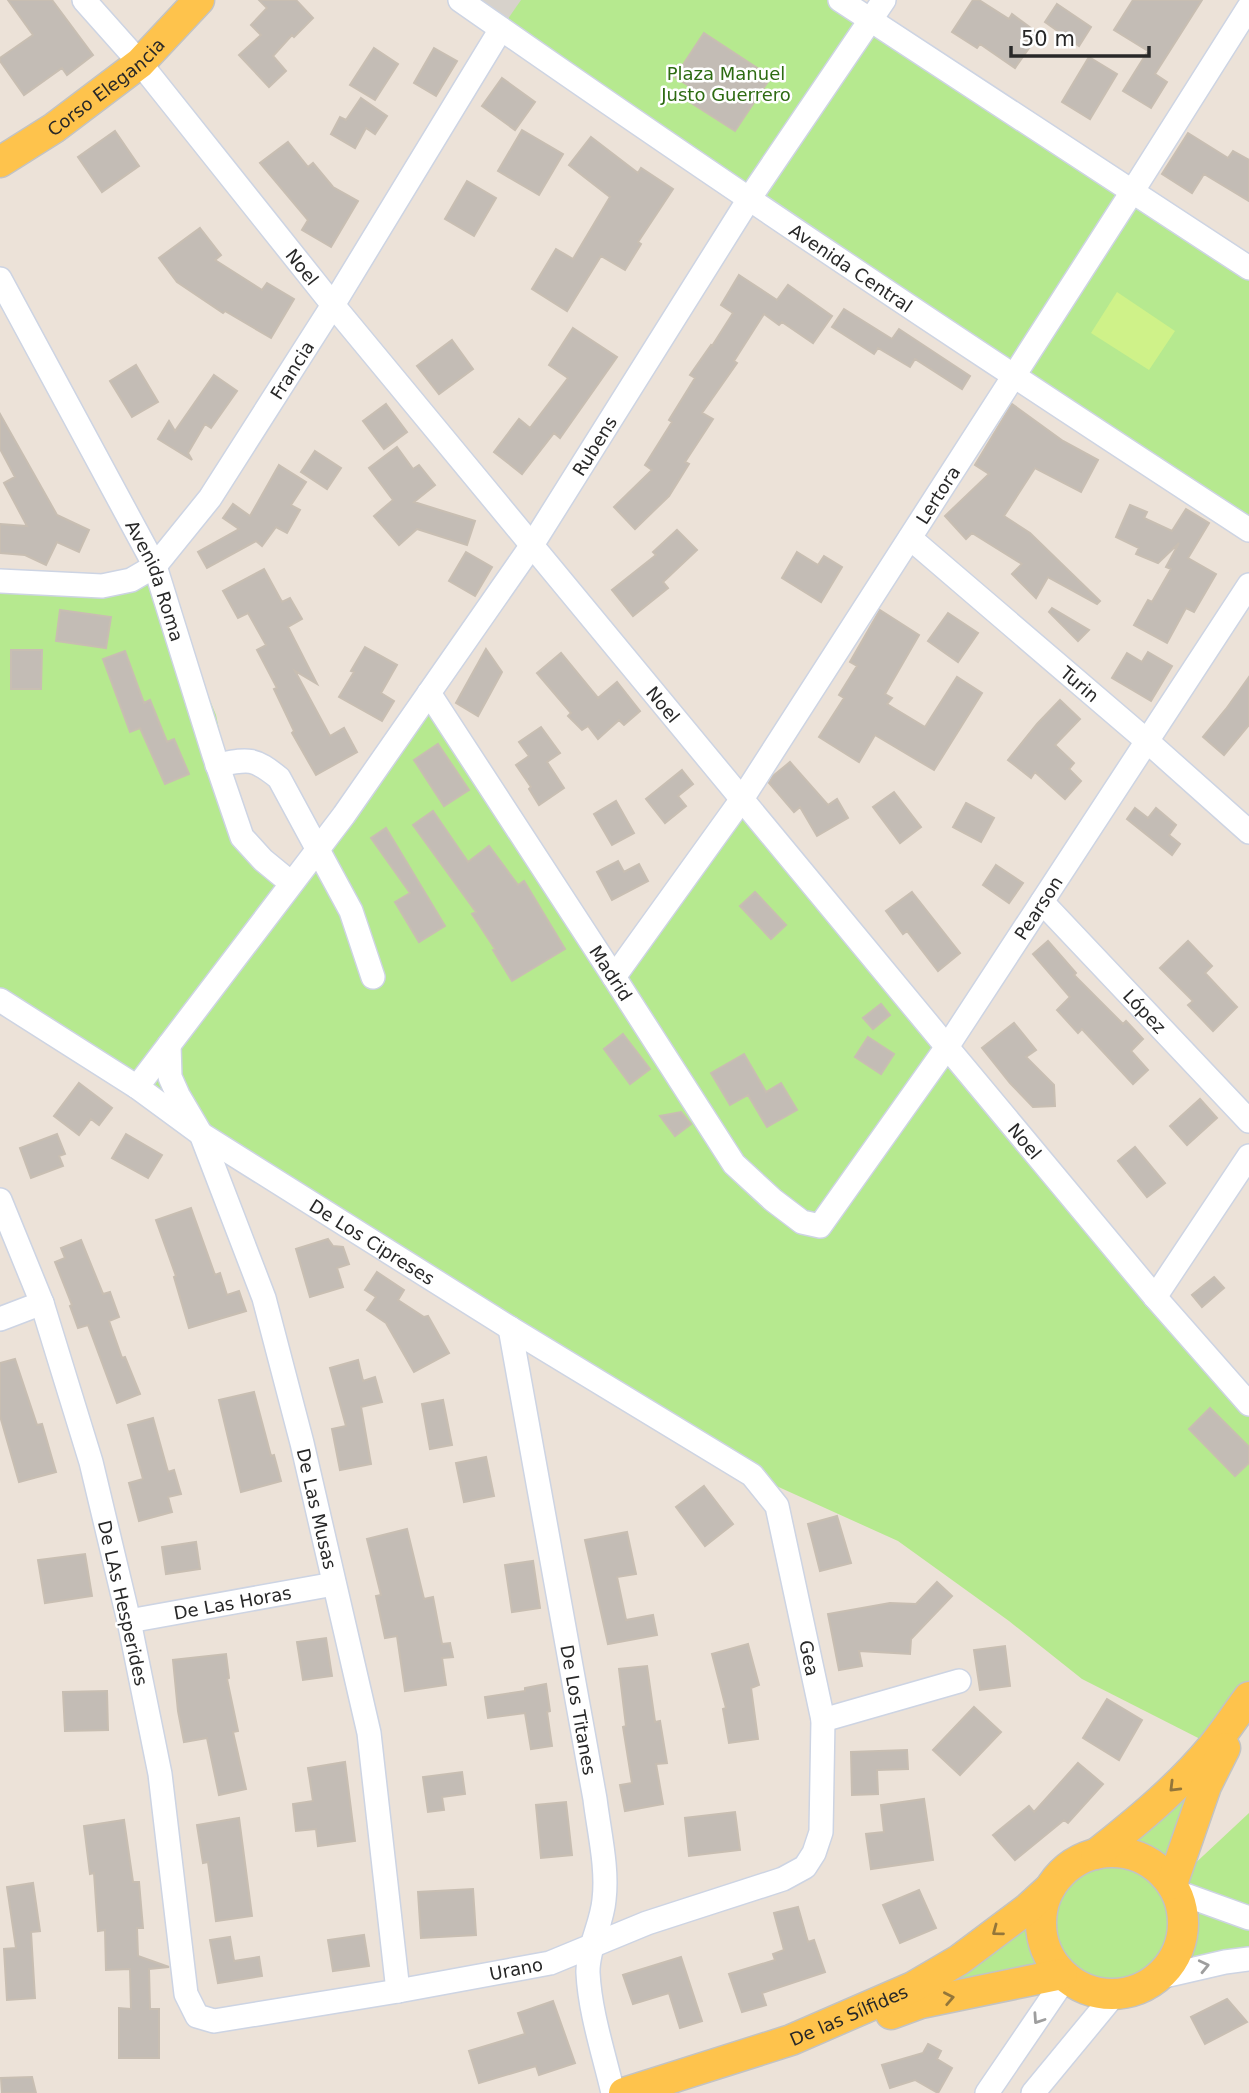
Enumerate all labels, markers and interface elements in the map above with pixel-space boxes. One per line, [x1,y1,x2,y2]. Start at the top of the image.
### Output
scale bar [1011,14,1149,58]
text: 50 m [1021,27,1075,51]
street label: Corso Elegancia [43,33,169,140]
park label: Plaza Manuel Justo Guerrero [660,63,791,105]
street label: Avenida Central [786,219,917,316]
street label: Noel [282,244,323,289]
street label: Francia [265,337,318,403]
street label: Rubens [568,412,621,479]
street label: Lertora [911,462,964,528]
street label: Avenida Roma [122,516,188,644]
street label: Turin [1056,661,1103,706]
street label: Noel [642,682,684,727]
street label: Pearson [1010,872,1066,943]
street label: Madrid [586,941,637,1005]
street label: López [1119,985,1171,1037]
street label: Noel [1004,1119,1046,1163]
street label: De Los Cipreses [306,1195,439,1289]
street label: De Las Musas [293,1446,341,1571]
street label: De LAs Hesperides [94,1518,152,1688]
street label: De Las Horas [172,1581,293,1623]
street label: Gea [796,1638,824,1678]
street label: De Los Titanes [557,1643,601,1777]
one-way arrow [1169,1779,1182,1792]
one-way arrow [992,1923,1005,1935]
street label: Urano [487,1954,545,1984]
one-way arrow [1198,1960,1210,1975]
street label: De las Sílfides [786,1980,911,2050]
one-way arrow [943,1991,955,2006]
one-way arrow [1033,2011,1046,2024]

